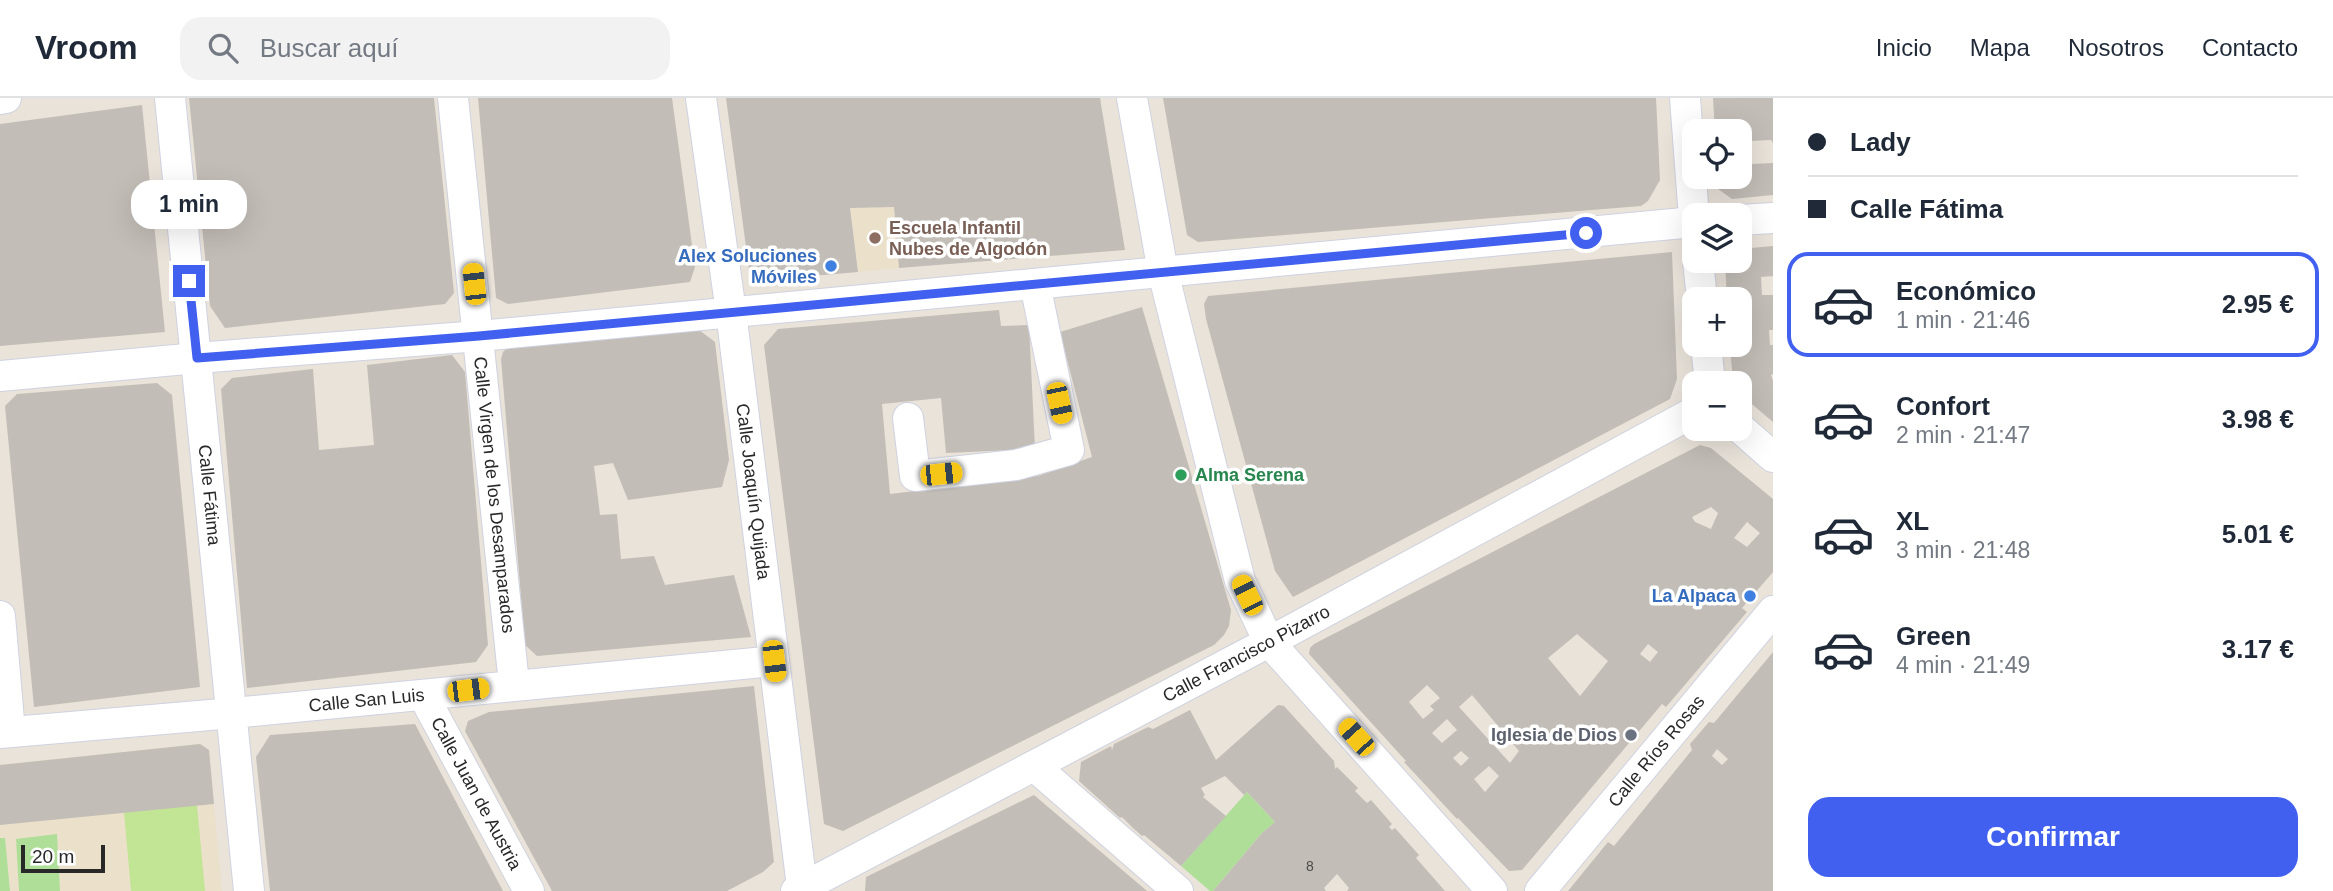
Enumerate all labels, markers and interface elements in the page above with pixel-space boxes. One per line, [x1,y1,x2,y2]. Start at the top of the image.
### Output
search box [180,17,670,80]
text: Vroom [35,29,138,66]
icon: search [204,29,242,67]
text: Buscar aquí [260,33,398,63]
text: Inicio [1876,34,1932,61]
text: Mapa [1970,34,2030,61]
text: Nosotros [2068,34,2164,61]
text: Contacto [2202,34,2298,61]
map controls [1682,119,1752,441]
button: locate [1682,119,1752,189]
text: Lady [1850,127,1911,157]
callout: 1 min [131,180,247,228]
text: 1 min [159,191,219,217]
text: Calle Fátima [1850,194,2003,224]
button: layers [1682,203,1752,273]
route start [1570,217,1602,249]
place label: Escuela Infantil Nubes de Algodón [889,218,1047,259]
marker: Escuela Infantil Nubes de Algodón [867,230,883,246]
place label: Alex Soluciones Móviles [678,246,817,287]
marker: Alex Soluciones Móviles [823,258,839,274]
car [462,262,487,306]
route end [173,265,205,297]
icon: car [1812,273,1875,336]
text: Económico [1896,276,2036,306]
button: + [1682,287,1752,357]
text: 2.95 € [2222,289,2294,319]
text: 1 min · 21:46 [1896,307,2030,333]
street label: Calle Virgen de los Desamparados [470,356,519,634]
button: − [1682,371,1752,441]
car [1045,380,1074,426]
icon: car [1812,388,1875,451]
text: Confort [1896,391,1990,421]
street label: Calle Joaquín Quijada [732,402,774,582]
text: 3.98 € [2222,404,2294,434]
text: 2 min · 21:47 [1896,422,2030,448]
street label: Calle Fátima [195,444,225,547]
car [920,461,963,487]
place label: Alma Serena [1195,465,1305,485]
marker: Alma Serena [1173,467,1189,483]
icon: car [1812,503,1875,566]
text: XL [1896,506,1929,536]
text: 5.01 € [2222,519,2294,549]
text: 3 min · 21:48 [1896,537,2030,563]
car [1229,572,1266,618]
place label: La Alpaca [1652,586,1737,606]
marker: La Alpaca [1742,588,1758,604]
street label: Calle Francisco Pizarro [1159,601,1333,706]
icon: car [1812,618,1875,681]
text: Green [1896,621,1971,651]
text: 3.17 € [2222,634,2294,664]
car [762,639,787,683]
text: 4 min · 21:49 [1896,652,2030,678]
car [446,677,491,703]
street label: Calle San Luis [308,685,425,716]
street label: Calle Ríos Rosas [1604,691,1709,811]
street label: Calle Juan de Austria [427,714,526,874]
car [1335,714,1378,760]
place label: Iglesia de Dios [1491,725,1617,745]
marker: Iglesia de Dios [1623,727,1639,743]
button: Confirmar [1808,797,2298,877]
scale bar [21,842,105,874]
text: 20 m [32,846,74,867]
house number: 8 [1306,858,1314,874]

